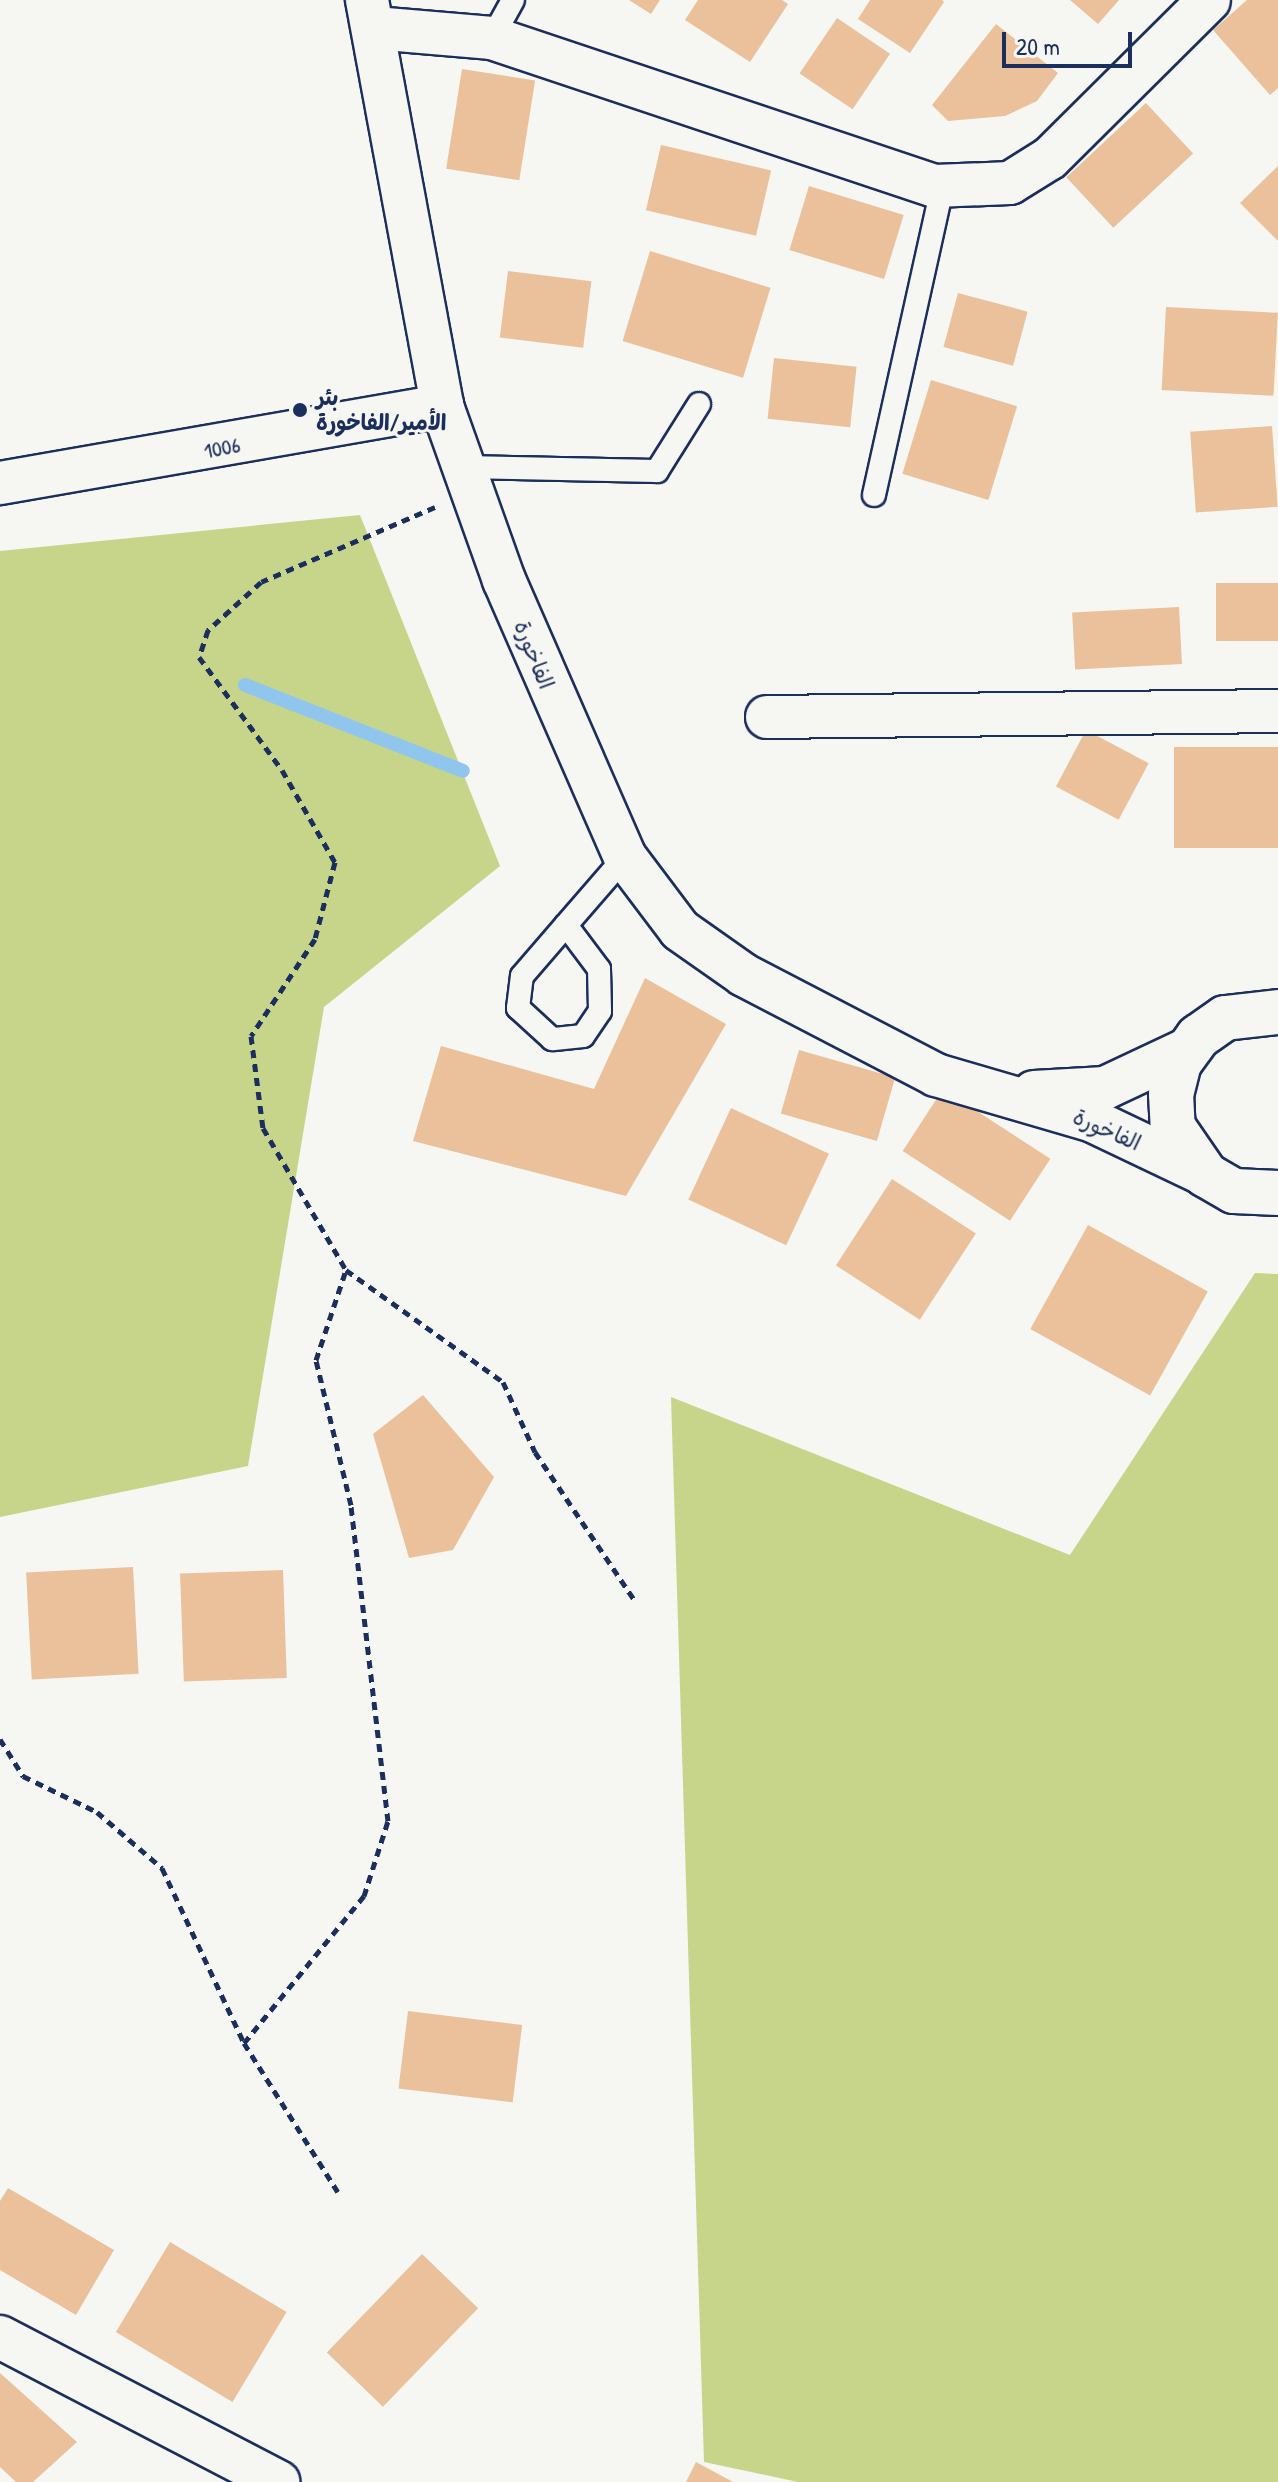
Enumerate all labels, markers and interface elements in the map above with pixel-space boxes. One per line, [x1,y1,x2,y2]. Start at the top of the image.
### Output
scale bar [1006,16,1136,66]
text: 20 m [1016,30,1060,62]
place label: بئر الأمير/الفاخورة [316,384,446,436]
marker: بئر الأمير/الفاخورة [291,401,309,419]
street label: 1006 [202,432,242,464]
street label: الفاخورة [508,617,560,693]
street label: الفاخورة [1069,1103,1145,1157]

